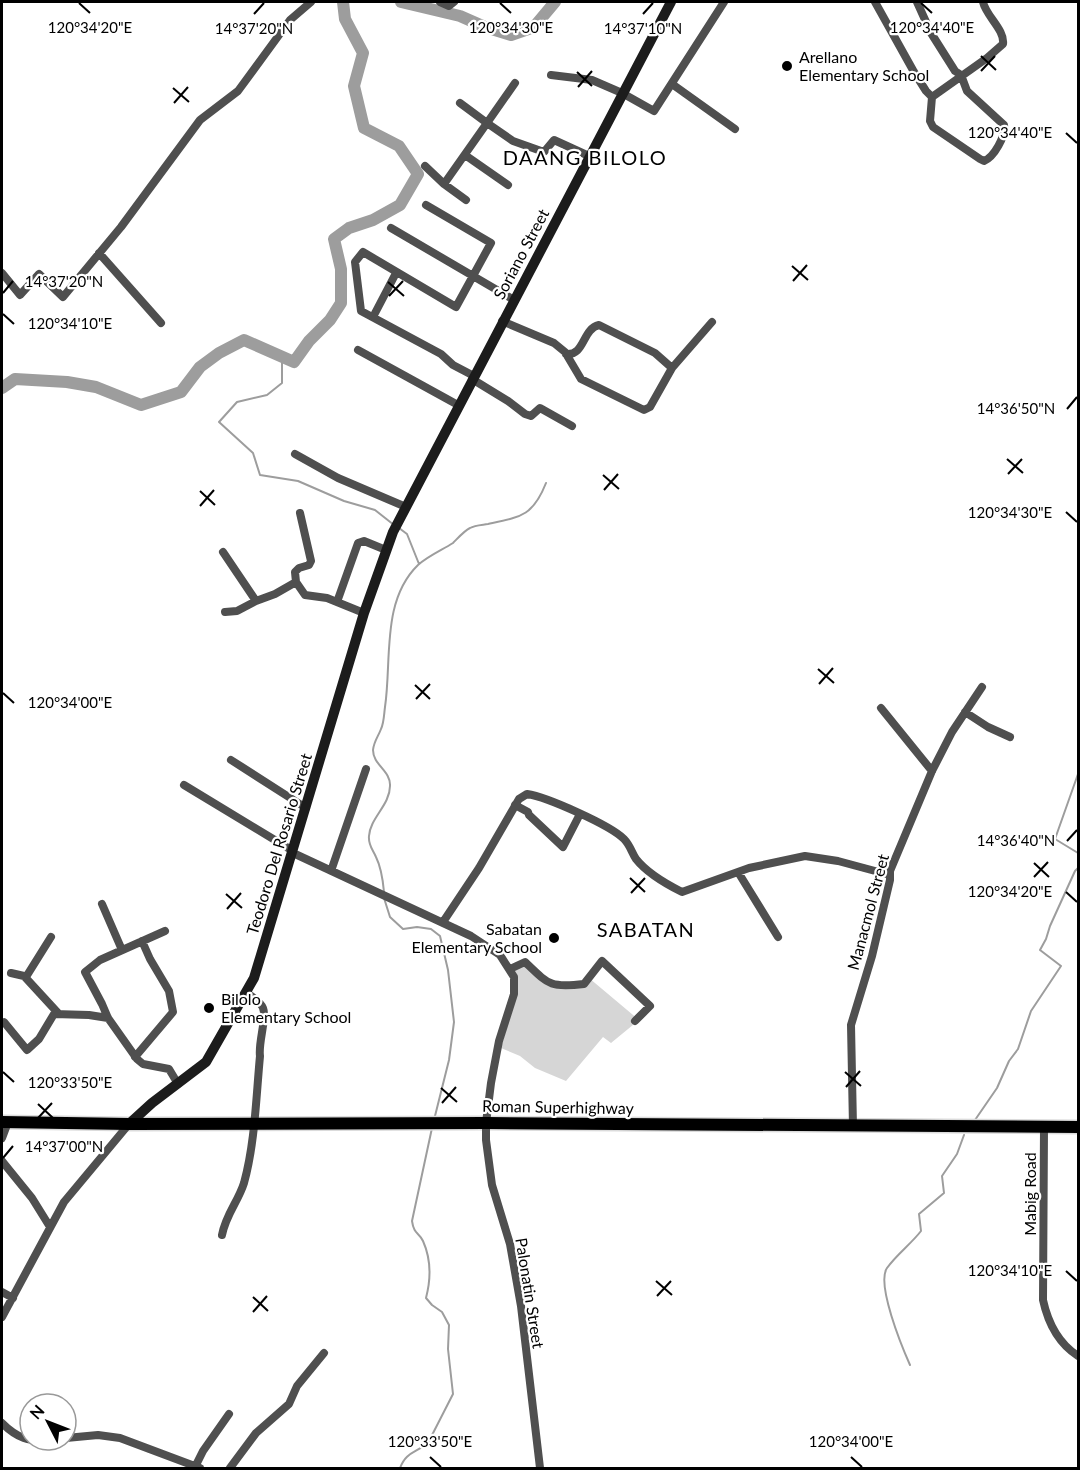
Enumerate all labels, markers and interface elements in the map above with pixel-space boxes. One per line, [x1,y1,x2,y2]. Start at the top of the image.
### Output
text: 120°34'20"E [48,18,132,36]
text: 120°34'30"E [469,18,553,36]
text: 120°34'40"E [890,18,974,36]
text: 14°37'20"N [215,19,293,37]
text: 14°37'10"N [604,19,682,37]
place label: Arellano Elementary School [799,47,929,84]
marker: Arellano Elementary School [780,59,794,73]
text: 120°34'40"E [968,123,1052,141]
district label: DAANG BILOLO [503,145,667,169]
street label: Soriano Street [489,205,552,302]
text: 14°37'20"N [25,272,103,290]
text: 120°34'10"E [28,314,112,332]
text: 14°36'50"N [977,399,1055,417]
text: 120°34'30"E [968,503,1052,521]
text: 120°34'00"E [28,693,112,711]
street label: Teodoro Del Rosario Street [242,751,315,937]
text: 14°36'40"N [977,831,1055,849]
street label: Manacmol Street [843,852,892,972]
text: 120°34'20"E [968,882,1052,900]
district label: SABATAN [597,917,695,941]
place label: Sabatan Elementary School [412,919,542,956]
marker: Sabatan Elementary School [547,931,561,945]
place label: Bilolo Elementary School [221,989,351,1026]
marker: Bilolo Elementary School [202,1001,216,1015]
text: 120°33'50"E [28,1073,112,1091]
street label: Roman Superhighway [482,1096,635,1117]
text: 14°37'00"N [25,1137,103,1155]
street label: Mabig Road [1020,1152,1039,1236]
street label: Palonatin Street [512,1236,549,1350]
text: 120°34'10"E [968,1261,1052,1279]
north arrow [18,1392,78,1452]
text: N [25,1401,48,1423]
text: 120°33'50"E [388,1432,472,1450]
text: 120°34'00"E [809,1432,893,1450]

